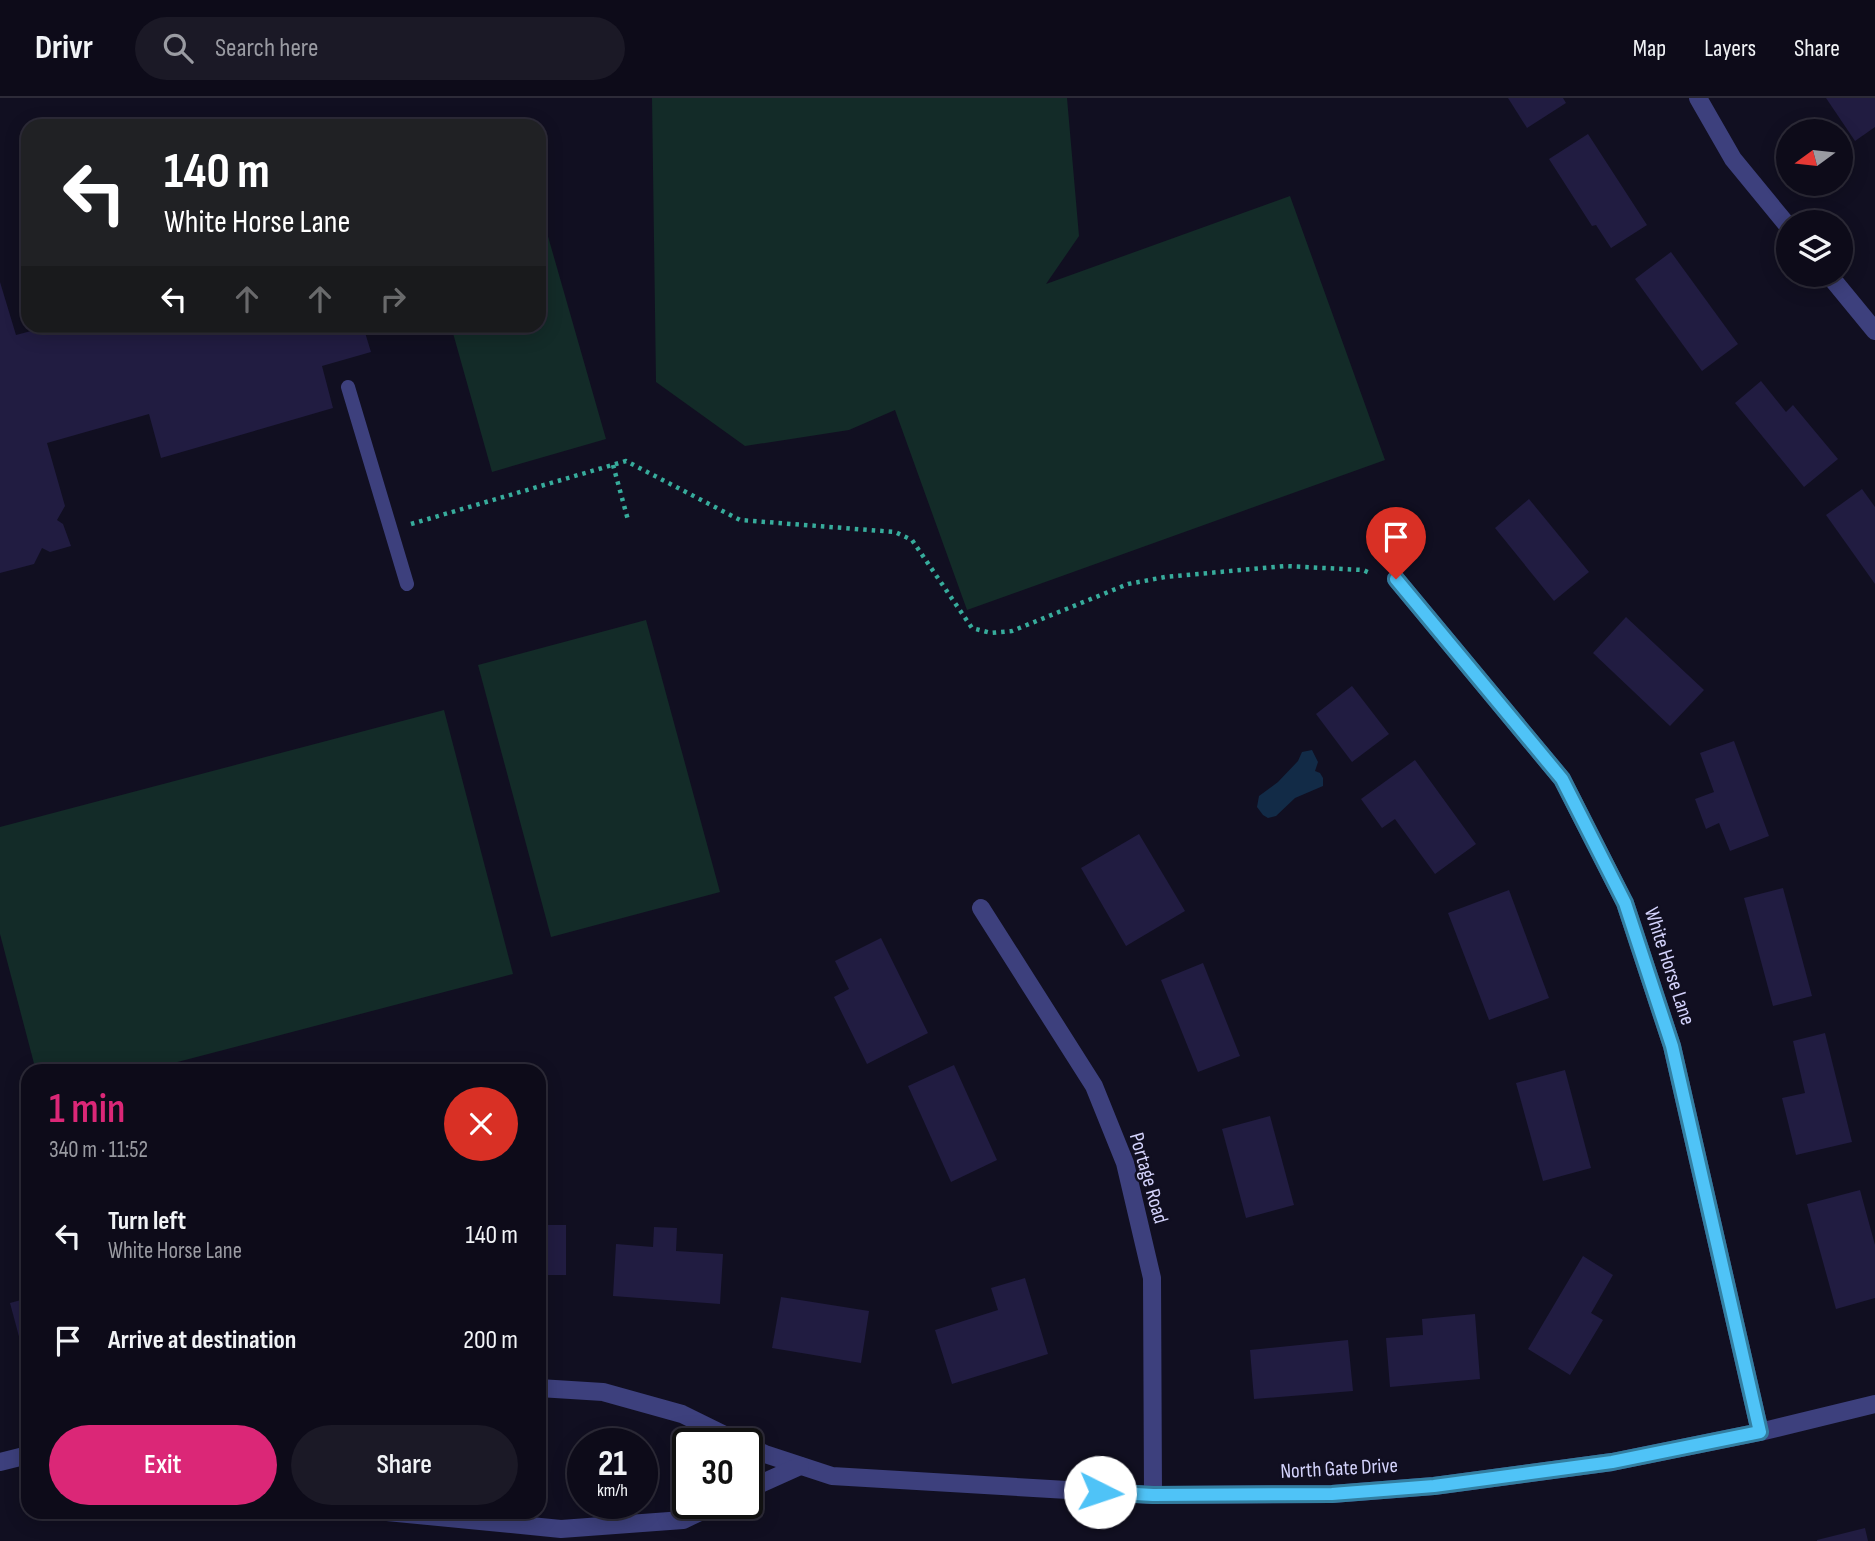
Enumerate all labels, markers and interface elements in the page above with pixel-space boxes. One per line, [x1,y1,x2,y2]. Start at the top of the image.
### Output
search box [135,17,625,80]
text: Drivr [35,28,93,68]
icon: search [159,29,197,67]
text: Search here [215,33,318,64]
text: Map [1633,34,1666,63]
text: Layers [1704,34,1756,63]
text: Share [1794,34,1840,63]
north arrow [1776,119,1853,196]
map controls [1776,119,1853,287]
text: 140 m [164,143,270,202]
icon: left [49,147,140,238]
text: White Horse Lane [164,203,350,242]
button: layers [1776,210,1853,287]
icon: left [155,280,193,318]
icon: ahead [228,280,266,318]
icon: ahead [301,280,339,318]
icon: right [374,280,412,318]
pin [1366,507,1426,579]
icon: arrive [1377,518,1415,556]
street label: White Horse Lane [1639,904,1700,1028]
text: 1 min [49,1084,125,1135]
button: close [444,1087,518,1161]
street label: Portage Road [1124,1130,1173,1226]
text: 340 m · 11:52 [49,1136,148,1164]
text: Turn left [108,1206,186,1237]
icon: left [49,1217,87,1255]
text: 140 m [466,1220,518,1251]
text: White Horse Lane [108,1237,242,1265]
icon: arrive [49,1322,87,1360]
text: Arrive at destination [108,1325,296,1356]
text: 200 m [463,1325,518,1356]
button: Exit [49,1425,277,1505]
button: Share [291,1425,518,1505]
speed limit sign: 30 [672,1428,763,1519]
text: 21 [598,1443,627,1486]
street label: North Gate Drive [1280,1453,1398,1484]
position arrow [1063,1455,1137,1529]
text: km/h [597,1480,628,1501]

